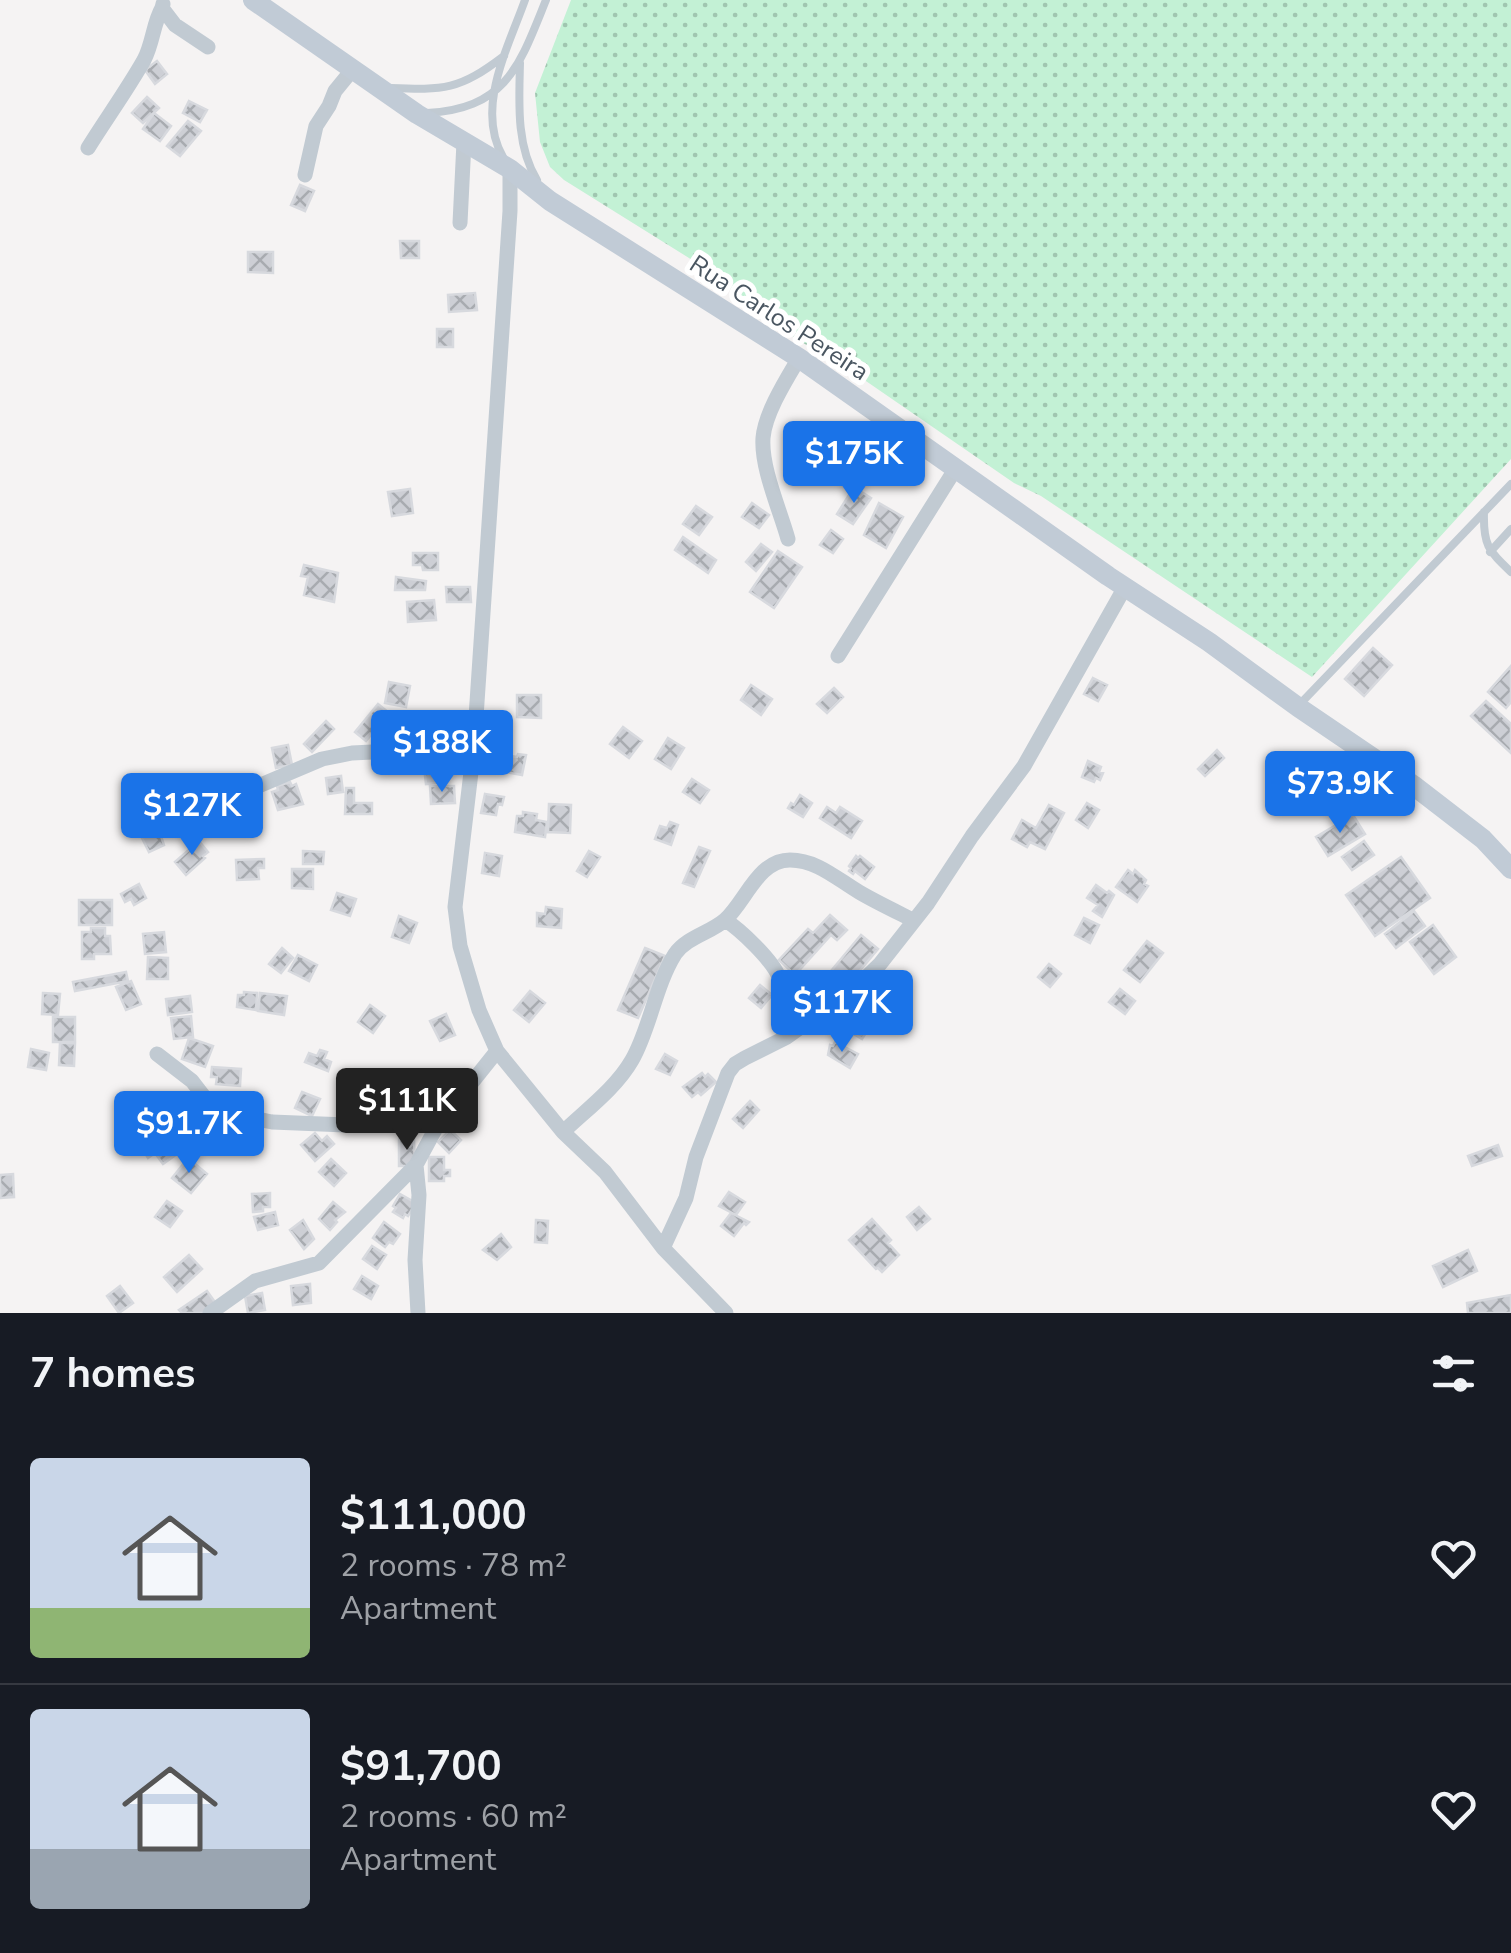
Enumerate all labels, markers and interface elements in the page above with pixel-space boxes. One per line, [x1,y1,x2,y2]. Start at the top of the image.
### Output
street label: Rua Carlos Pereira [683,247,875,389]
pin: $175K [784,421,924,506]
text: $175K [805,432,903,475]
pin: $188K [372,710,512,795]
text: $188K [393,721,491,764]
pin: $73.9K [1259,751,1421,836]
text: $73.9K [1287,762,1393,805]
pin: $127K [122,773,262,858]
text: $127K [143,784,241,827]
pin: $117K [772,970,912,1055]
text: $117K [793,981,891,1024]
pin: $111K [337,1068,477,1153]
text: $111K [358,1079,456,1122]
pin: $91.7K [108,1091,270,1176]
text: $91.7K [136,1102,242,1145]
text: 7 homes [30,1345,195,1402]
icon: filters [1426,1346,1481,1401]
text: $111,000 [340,1487,527,1544]
icon: home [110,1498,230,1618]
icon: heart [1426,1531,1481,1586]
text: 2 rooms · 78 m² [340,1544,567,1587]
text: Apartment [340,1587,496,1630]
text: $91,700 [340,1738,502,1795]
icon: home [110,1749,230,1869]
icon: heart [1426,1782,1481,1837]
text: 2 rooms · 60 m² [340,1795,567,1838]
text: Apartment [340,1838,496,1881]

